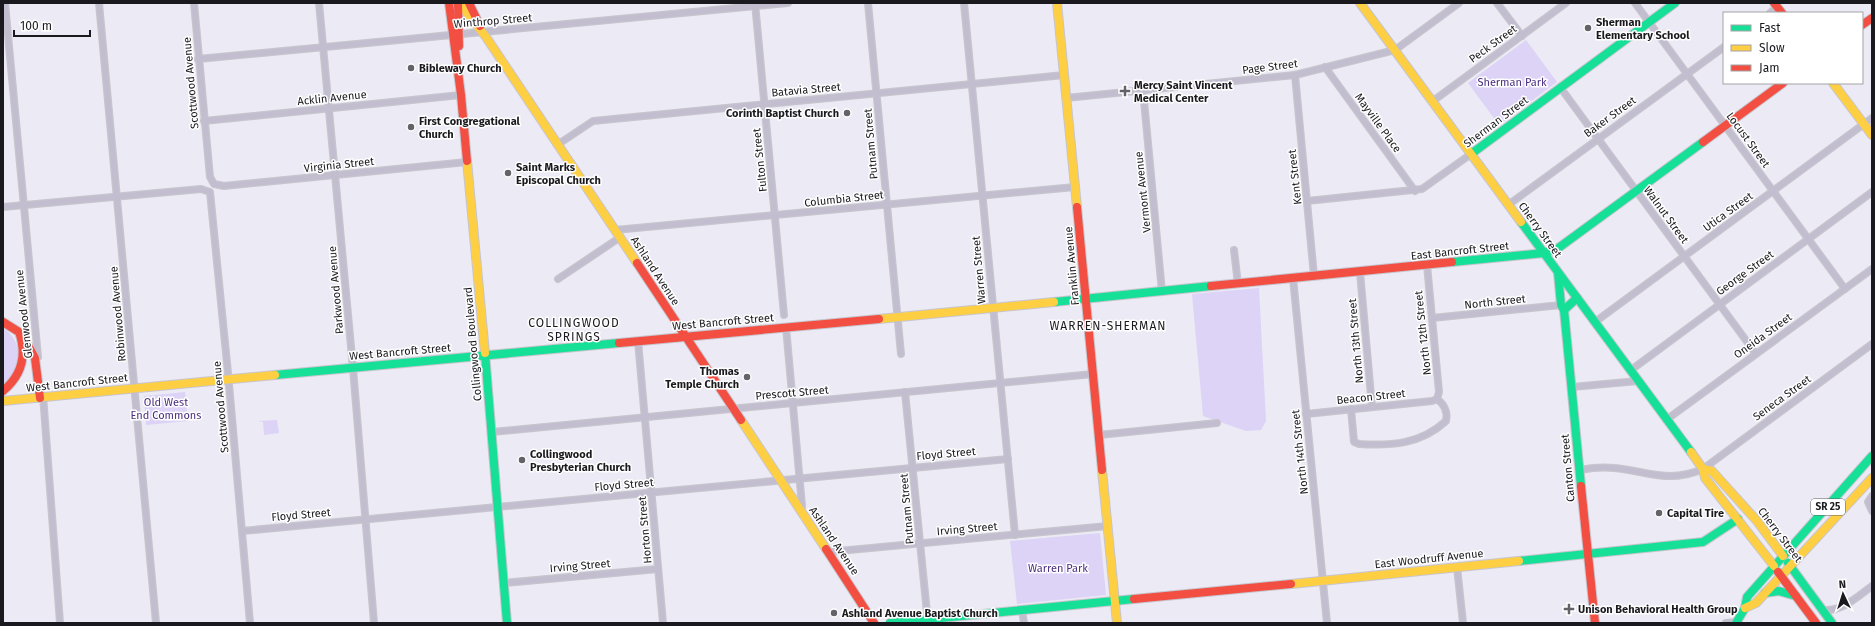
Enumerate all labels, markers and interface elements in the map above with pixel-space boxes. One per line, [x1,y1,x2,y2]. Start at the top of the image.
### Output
street label: Winthrop Street [453,11,533,31]
scale bar [14,12,90,38]
legend [1723,12,1863,84]
place label: Sherman Elementary School [1596,16,1690,42]
text: 100 m [20,19,52,33]
text: Fast [1759,21,1781,35]
street label: Peck Street [1467,22,1519,66]
marker: Sherman Elementary School [1583,23,1593,33]
street label: Scottwood Avenue [181,37,201,129]
text: Slow [1759,41,1785,55]
street label: Page Street [1241,57,1299,77]
text: Jam [1759,61,1779,75]
place label: Bibleway Church [419,62,502,75]
marker: Bibleway Church [406,63,416,73]
park label: Sherman Park [1477,76,1547,89]
place label: Mercy Saint Vincent Medical Center [1134,79,1233,105]
street label: Batavia Street [771,80,841,100]
marker: Mercy Saint Vincent Medical Center [1119,85,1131,97]
street label: Acklin Avenue [297,88,367,108]
street label: Mayville Place [1352,91,1404,155]
street label: Sherman Street [1461,94,1531,150]
street label: Baker Street [1581,94,1639,140]
place label: Corinth Baptist Church [726,107,839,120]
marker: Corinth Baptist Church [842,108,852,118]
street label: Putnam Street [861,108,881,180]
street label: Locust Street [1724,110,1772,170]
place label: First Congregational Church [419,115,521,141]
marker: First Congregational Church [406,122,416,132]
street label: Fulton Street [750,127,770,193]
street label: Kent Street [1286,149,1304,205]
street label: Vermont Avenue [1132,151,1154,233]
street label: Virginia Street [303,155,375,175]
place label: Saint Marks Episcopal Church [516,161,601,187]
marker: Saint Marks Episcopal Church [503,168,513,178]
street label: Walnut Street [1641,184,1691,246]
street label: Columbia Street [804,188,884,210]
street label: Utica Street [1701,190,1755,234]
street label: Cherry Street [1516,200,1564,260]
street label: Franklin Avenue [1062,226,1082,306]
street label: Ashland Avenue [628,234,682,308]
street label: Warren Street [970,235,988,304]
street label: East Bancroft Street [1410,239,1510,263]
street label: Parkwood Avenue [326,245,346,335]
street label: George Street [1714,248,1776,298]
street label: Robinwood Avenue [107,266,129,362]
street label: Glenwood Avenue [13,269,35,359]
street label: Collingwood Boulevard [462,286,484,402]
street label: North 12th Street [1412,290,1434,376]
street label: North Street [1464,292,1526,312]
street label: North 13th Street [1346,298,1366,384]
street label: West Bancroft Street [672,311,774,333]
street label: Oneida Street [1731,311,1795,361]
district label: COLLINGWOOD SPRINGS [528,316,620,344]
district label: WARREN-SHERMAN [1049,319,1167,333]
street label: West Bancroft Street [349,341,451,363]
street label: Scottwood Avenue [211,361,231,453]
place label: Thomas Temple Church [665,365,740,391]
street label: West Bancroft Street [26,371,128,395]
marker: Thomas Temple Church [742,372,752,382]
street label: Seneca Street [1751,373,1813,423]
street label: Prescott Street [755,383,829,403]
street label: Beacon Street [1336,387,1406,407]
park label: Old West End Commons [131,396,201,422]
street label: North 14th Street [1289,409,1311,495]
street label: Canton Street [1559,434,1577,502]
street label: Floyd Street [916,445,976,463]
place label: Collingwood Presbyterian Church [530,448,631,474]
marker: Collingwood Presbyterian Church [517,455,527,465]
street label: Putnam Street [897,473,917,545]
street label: Floyd Street [594,476,654,494]
street label: Horton Street [636,496,654,564]
road number: SR 25 [1811,499,1845,515]
street label: Ashland Avenue [806,504,862,578]
street label: Cherry Street [1755,505,1805,565]
street label: Floyd Street [271,506,331,524]
place label: Capital Tire [1667,507,1724,520]
marker: Capital Tire [1654,508,1664,518]
street label: Irving Street [936,520,998,538]
street label: East Woodruff Avenue [1374,547,1484,571]
street label: Irving Street [549,557,611,575]
park label: Warren Park [1028,562,1088,575]
north arrow [1823,574,1863,614]
text: N [1838,578,1846,591]
marker: Unison Behavioral Health Group [1563,603,1575,615]
place label: Unison Behavioral Health Group [1578,603,1738,616]
place label: Ashland Avenue Baptist Church [841,607,998,620]
marker: Ashland Avenue Baptist Church [829,608,839,618]

